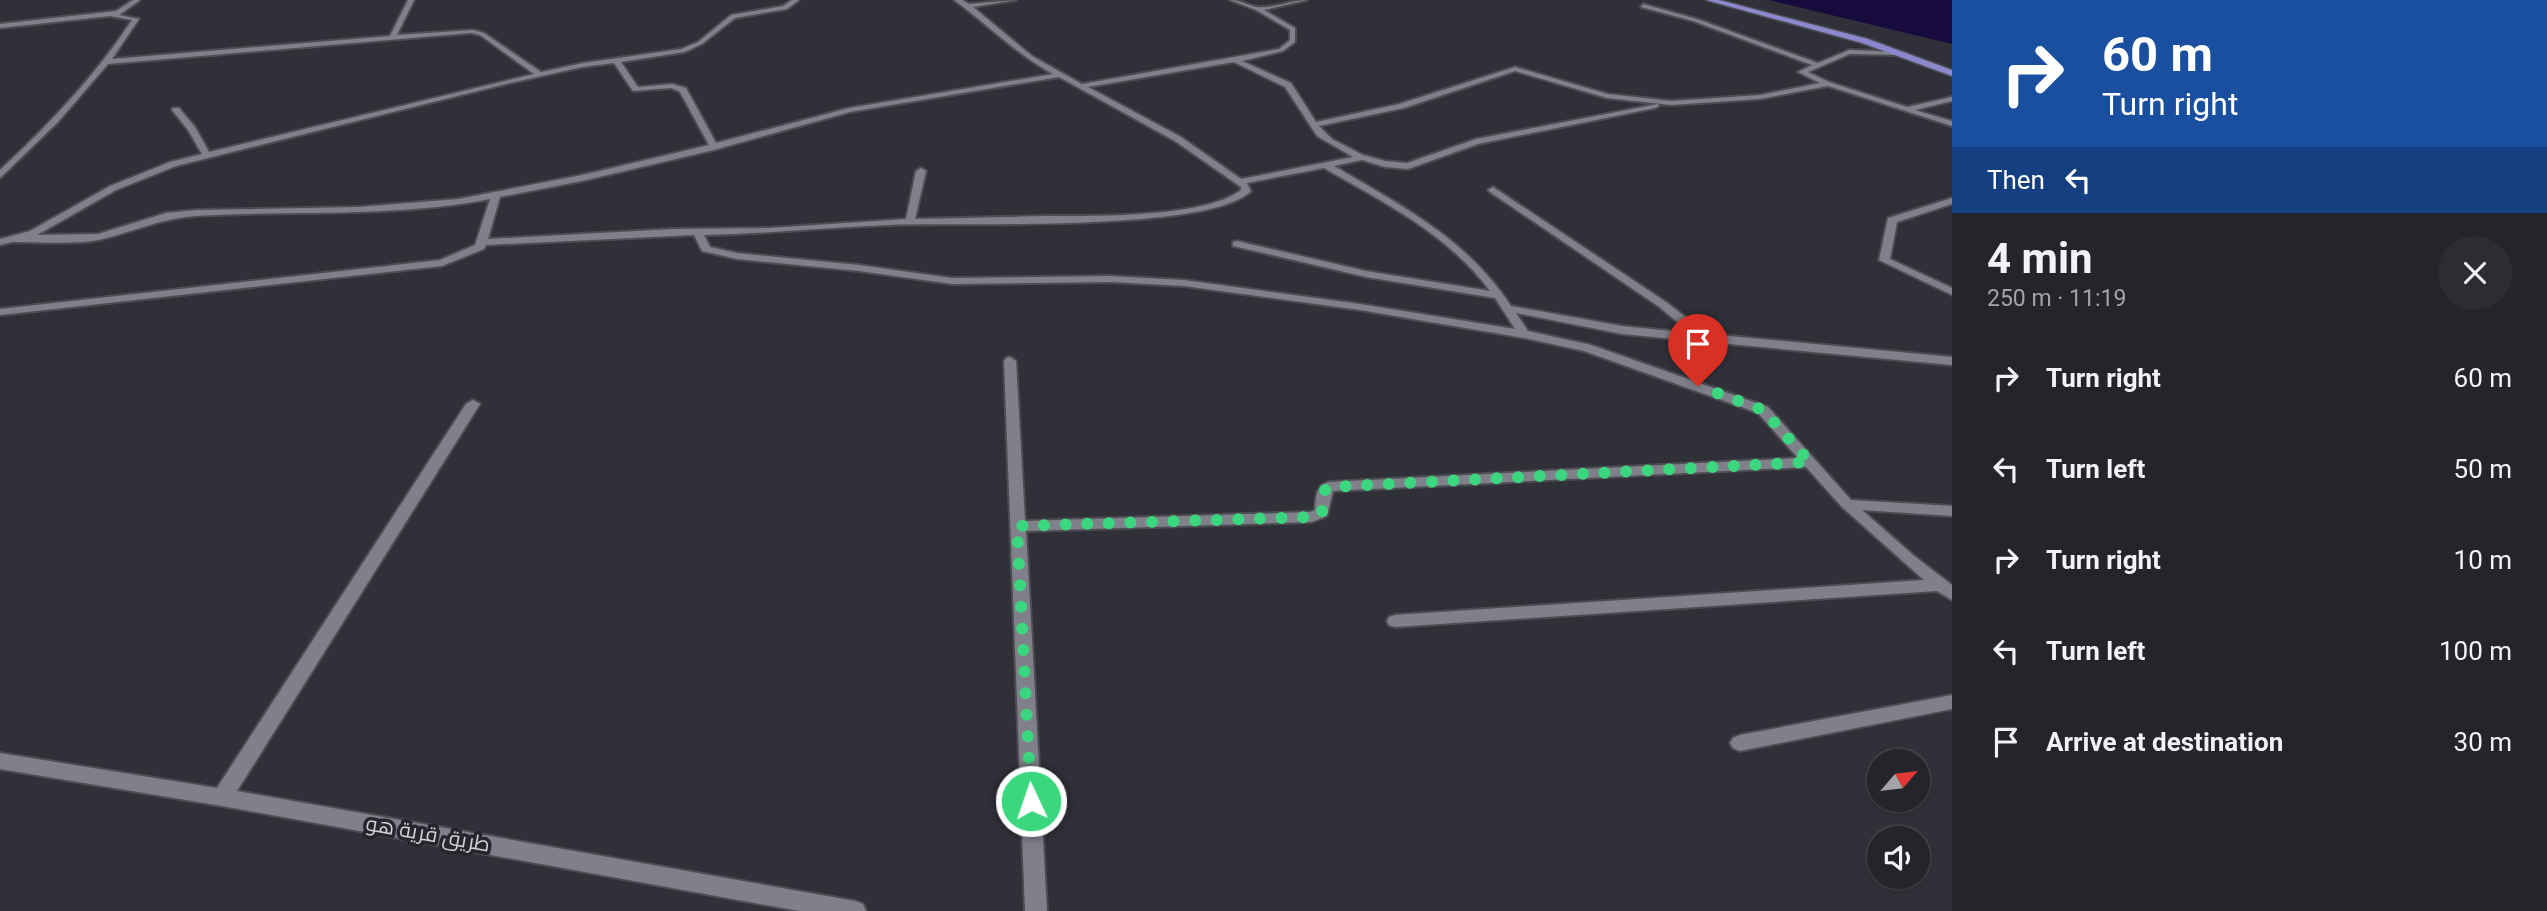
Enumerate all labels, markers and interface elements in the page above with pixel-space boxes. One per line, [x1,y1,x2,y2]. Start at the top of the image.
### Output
text: 60 m [2102,26,2213,83]
icon: right [1987,28,2078,119]
text: Turn right [2102,85,2238,123]
icon: left [2059,161,2097,199]
text: Then [1987,165,2045,195]
text: 4 min [1987,234,2093,283]
button: close [2438,236,2512,310]
text: 250 m · 11:19 [1987,285,2126,312]
pin [1668,314,1728,386]
icon: arrive [1679,325,1717,363]
icon: right [1987,359,2025,397]
text: Turn right [2046,363,2161,393]
text: 60 m [2454,363,2512,393]
icon: left [1987,450,2025,488]
text: Turn left [2046,454,2145,484]
text: 50 m [2454,454,2512,484]
icon: right [1987,541,2025,579]
text: Turn right [2046,545,2161,575]
text: 10 m [2454,545,2512,575]
icon: left [1987,632,2025,670]
text: Turn left [2046,636,2145,666]
text: 100 m [2439,636,2512,666]
icon: arrive [1987,723,2025,761]
text: Arrive at destination [2046,727,2283,757]
text: 30 m [2454,727,2512,757]
north arrow [1867,749,1930,812]
map controls [1867,749,1930,889]
position arrow [994,764,1068,838]
street label: طريق قرية هو [364,811,492,858]
button: sound [1867,826,1930,889]

